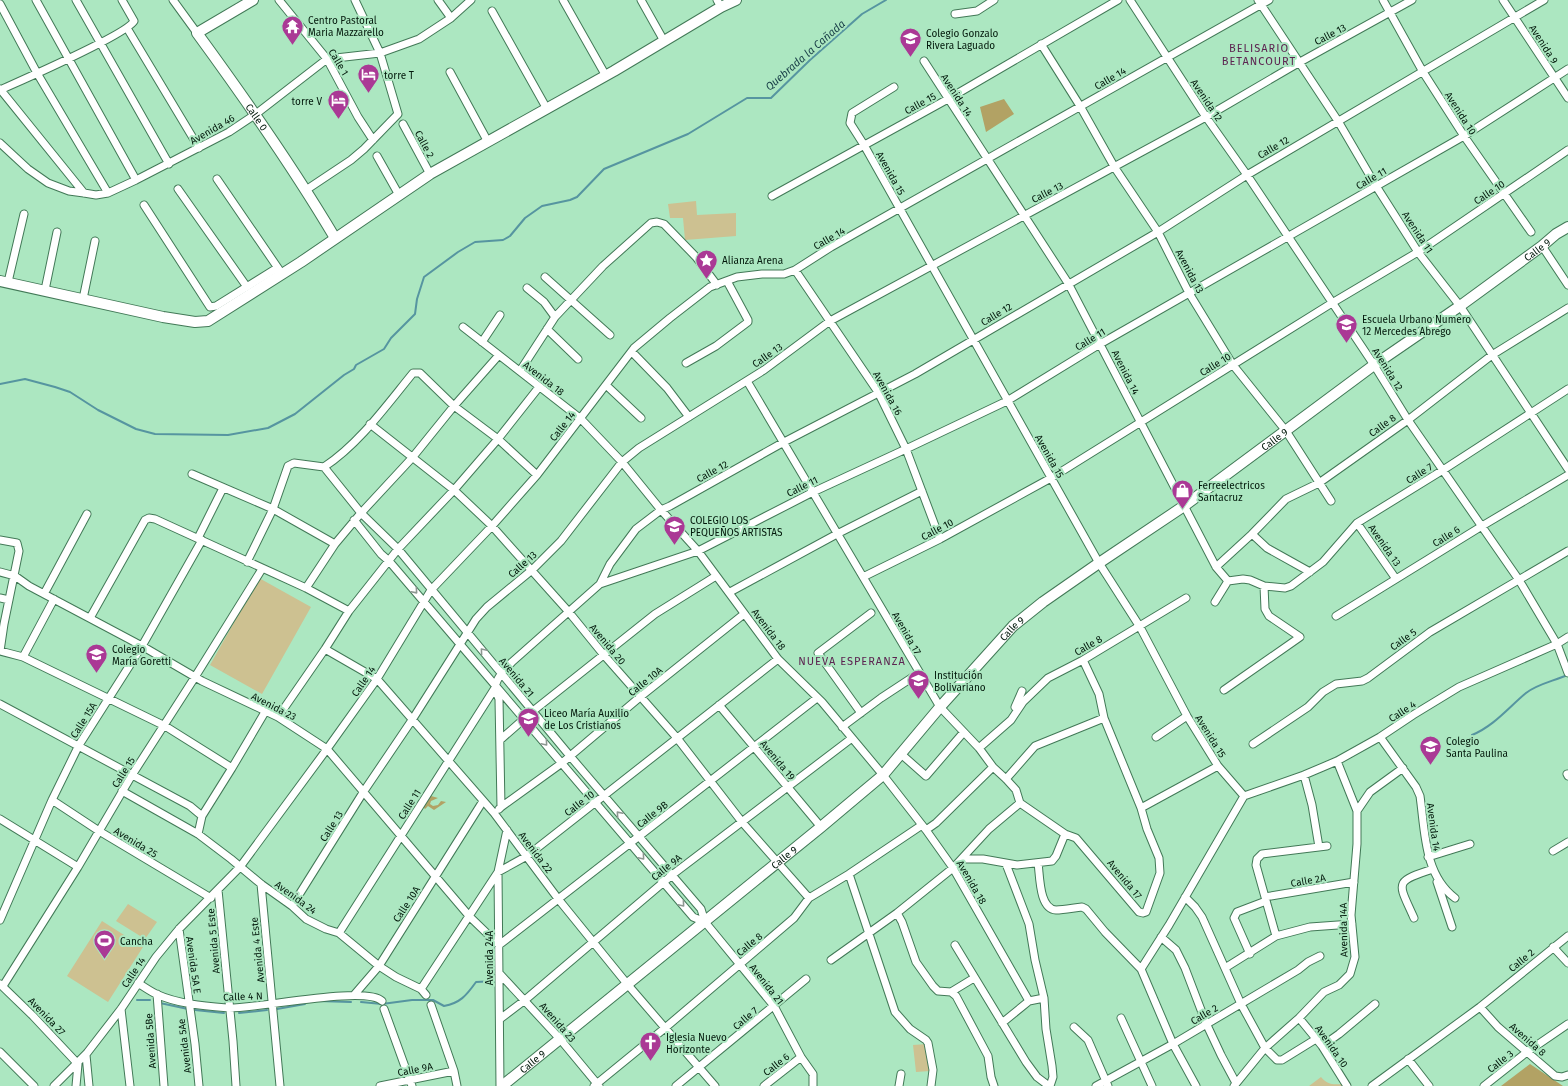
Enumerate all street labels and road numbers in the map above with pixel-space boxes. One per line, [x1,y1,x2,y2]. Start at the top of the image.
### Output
street label: Calle 13 [1313,22,1348,48]
street label: Avenida 9 [1526,23,1560,66]
street label: Calle 1 [326,47,351,78]
street label: Calle 14 [1093,65,1129,93]
street label: Avenida 14 [938,72,975,120]
street label: Avenida 12 [1188,77,1225,124]
street label: Calle 15 [903,90,938,117]
street label: Avenida 10 [1442,90,1479,138]
street label: Calle 0 [242,102,270,134]
street label: Avenida 46 [188,112,237,147]
street label: Calle 2 [412,129,436,160]
street label: Calle 12 [1256,134,1291,162]
street label: Avenida 15 [873,150,907,197]
street label: Calle 11 [1354,165,1389,192]
street label: Calle 10 [1472,178,1508,207]
street label: Calle 13 [1030,180,1065,206]
street label: Avenida 11 [1399,209,1435,256]
street label: Calle 14 [812,225,848,253]
street label: Calle 9 [1522,236,1553,264]
street label: Avenida 13 [1173,247,1206,296]
street label: Calle 12 [979,301,1014,329]
street label: Calle 11 [1073,326,1108,354]
street label: Calle 13 [750,341,785,371]
street label: Avenida 12 [1369,346,1405,393]
street label: Avenida 14 [1109,348,1142,397]
street label: Calle 10 [1198,350,1234,379]
street label: Avenida 18 [521,359,567,399]
street label: Avenida 16 [870,369,904,418]
street label: Calle 14 [547,409,579,444]
street label: Calle 8 [1367,412,1399,440]
street label: Calle 9 [1259,426,1290,454]
street label: Avenida 15 [1032,433,1066,480]
street label: Calle 12 [695,458,730,485]
street label: Calle 7 [1404,461,1436,487]
street label: Calle 11 [785,474,820,500]
street label: Calle 10 [919,516,956,543]
street label: Avenida 13 [1365,522,1403,569]
street label: Calle 6 [1431,524,1462,550]
street label: Calle 13 [506,549,539,581]
street label: Avenida 18 [749,607,788,653]
street label: Avenida 17 [889,610,924,658]
street label: Calle 9 [997,614,1027,644]
street label: Avenida 20 [587,622,628,668]
street label: Calle 5 [1388,626,1419,653]
street label: Calle 8 [1072,633,1105,659]
street label: Avenida 21 [496,655,536,700]
street label: Calle 14 [349,663,379,699]
street label: Calle 10A [626,664,665,699]
street label: Avenida 23 [249,690,298,723]
street label: Calle 4 [1387,698,1419,725]
street label: Calle 15A [68,700,100,741]
street label: Avenida 15 [1192,713,1228,760]
street label: Avenida 19 [757,738,797,783]
street label: Calle 15 [110,755,138,790]
street label: Calle 11 [396,787,424,822]
street label: Calle 10 [562,788,597,819]
street label: Calle 9B [635,799,671,831]
street label: Avenida 14 [1424,802,1442,853]
street label: Calle 13 [318,809,346,844]
street label: Avenida 25 [111,825,159,861]
street label: Avenida 22 [516,830,555,876]
street label: Calle 9 [769,844,800,872]
street label: Calle 9A [649,852,684,884]
street label: Avenida 18 [954,858,989,907]
street label: Avenida 17 [1104,858,1144,902]
street label: Calle 2A [1290,872,1327,890]
street label: Avenida 24 [272,879,319,917]
street label: Calle 10A [391,884,423,925]
street label: Avenida 14A [1338,903,1350,957]
street label: Avenida 5 Este [205,908,223,974]
street label: Avenida 4 Este [249,917,267,983]
street label: Avenida 24A [484,930,496,985]
street label: Calle 8 [734,930,765,959]
street label: Avenida 5A E [183,936,203,994]
street label: Calle 2 [1506,947,1537,975]
street label: Calle 14 [119,954,149,990]
street label: Avenida 21 [747,962,786,1007]
street label: Calle 4 N [223,990,263,1004]
street label: Avenida 27 [25,995,68,1039]
street label: Avenida 23 [537,1000,578,1045]
street label: Calle 2 [1189,1002,1220,1027]
street label: Calle 7 [731,1004,761,1033]
street label: Avenida 5Be [143,1013,159,1069]
street label: Avenida 5Ae [176,1018,194,1074]
street label: Avenida 8 [1507,1021,1548,1059]
street label: Avenida 10 [1312,1023,1350,1070]
street label: Calle 9 [517,1048,548,1076]
street label: Calle 3 [1485,1048,1516,1076]
street label: Calle 6 [761,1051,792,1079]
street label: Calle 9A [397,1061,434,1079]

